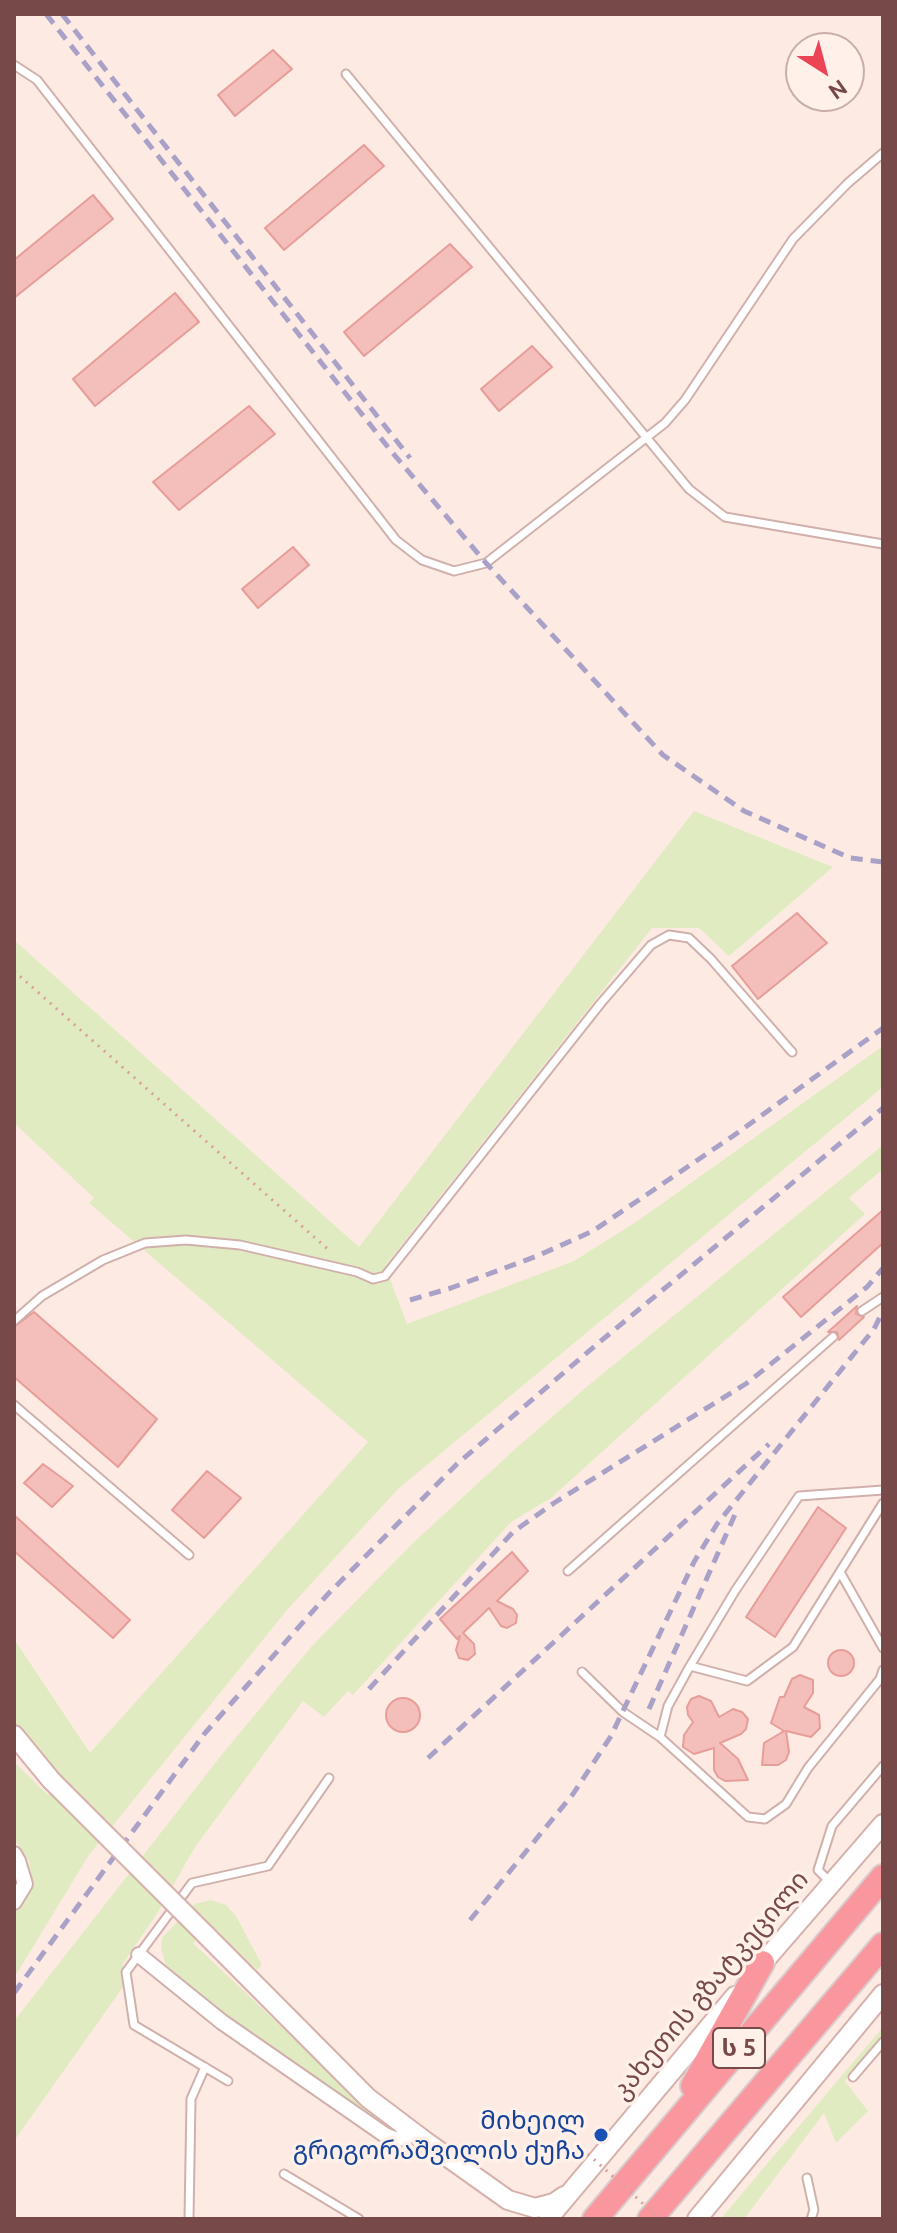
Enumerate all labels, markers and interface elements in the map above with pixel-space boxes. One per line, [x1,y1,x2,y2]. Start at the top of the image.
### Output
north arrow [785,32,865,112]
text: N [824,75,852,105]
street label: კახეთის გზატკეცილი [605,1864,815,2106]
road number: ს 5 [713,2028,765,2068]
place label: მიხეილ გრიგორაშვილის ქუჩა [293,2104,585,2166]
marker: მიხეილ გრიგორაშვილის ქუჩა [592,2126,610,2144]

